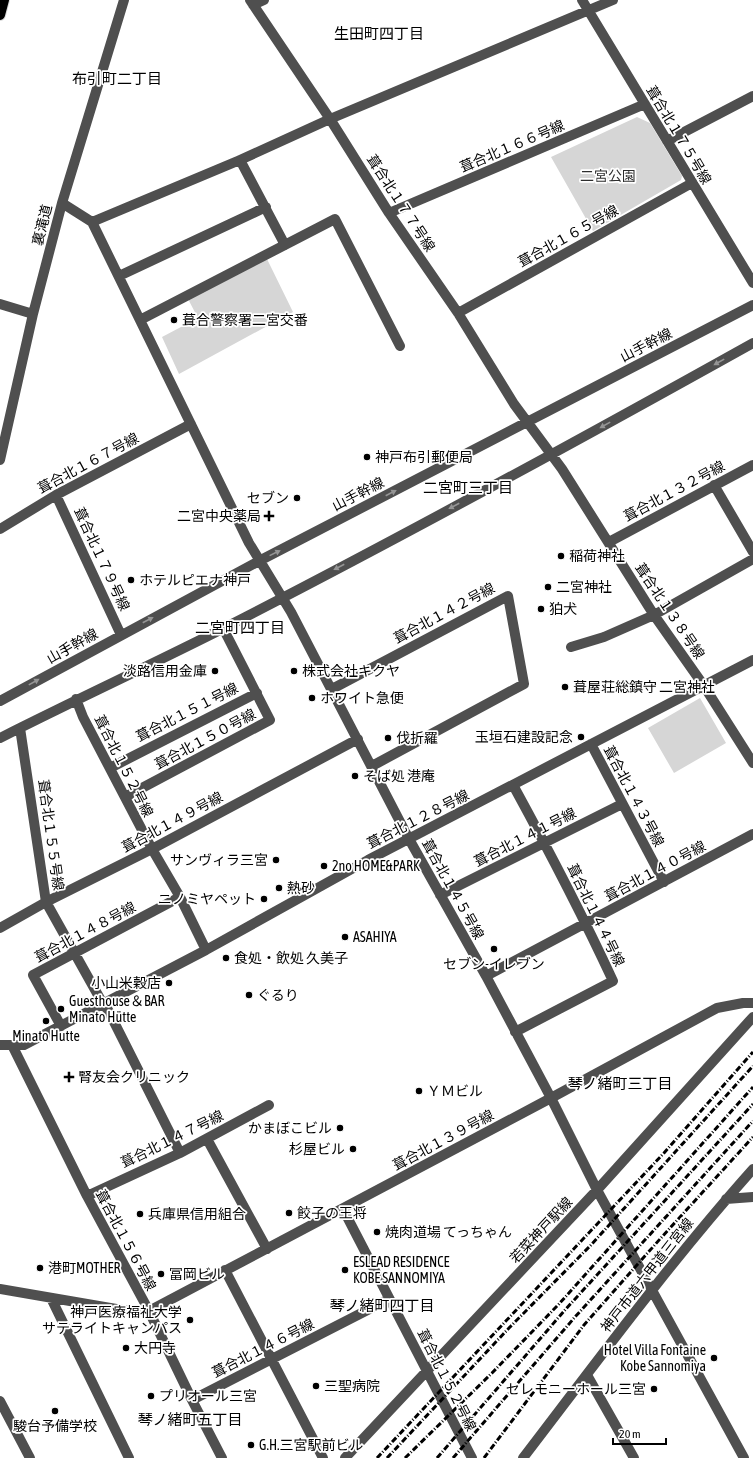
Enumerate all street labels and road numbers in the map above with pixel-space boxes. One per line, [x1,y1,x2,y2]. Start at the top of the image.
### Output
street label: 葺合北１７５号線 [643,83,715,187]
street label: 葺合北１６６号線 [457,117,567,175]
street label: 葺合北１７７号線 [364,152,438,254]
street label: 葺合北１６５号線 [515,202,621,270]
street label: 裏滝道 [29,203,55,247]
street label: 山手幹線 [617,325,675,365]
street label: 葺合北１６７号線 [35,430,141,496]
street label: 葺合北１３２号線 [621,458,727,524]
street label: 山手幹線 [329,474,387,514]
street label: 葺合北１７９号線 [71,505,133,613]
street label: 葺合北１３８号線 [632,560,708,662]
street label: 葺合北１４２号線 [391,580,497,646]
street label: 山手幹線 [44,625,100,667]
street label: 葺合北１５１号線 [133,679,241,745]
street label: 葺合北１５０号線 [152,706,258,772]
street label: 葺合北１５２号線 [91,712,157,820]
street label: 葺合北１４３号線 [601,743,667,849]
street label: 葺合北１５５号線 [35,778,67,892]
street label: 葺合北１２８号線 [364,786,472,852]
street label: 葺合北１４９号線 [119,789,225,855]
street label: 葺合北１４１号線 [471,804,579,870]
street label: 葺合北１４５号線 [419,836,487,942]
street label: 葺合北１４０号線 [602,838,708,904]
street label: 葺合北１４４号線 [564,861,628,969]
street label: 葺合北１４８号線 [32,899,138,965]
street label: 葺合北１４７号線 [118,1107,226,1171]
street label: 葺合北１３９号線 [390,1107,496,1173]
street label: 葺合北１５６号線 [93,1187,159,1293]
street label: 若菜神戸駅線 [507,1194,575,1266]
street label: 神戸市道六甲道三宮線 [598,1215,696,1335]
street label: 葺合北１４６号線 [209,1315,317,1381]
street label: 葺合北１５２号線 [414,1326,480,1434]

